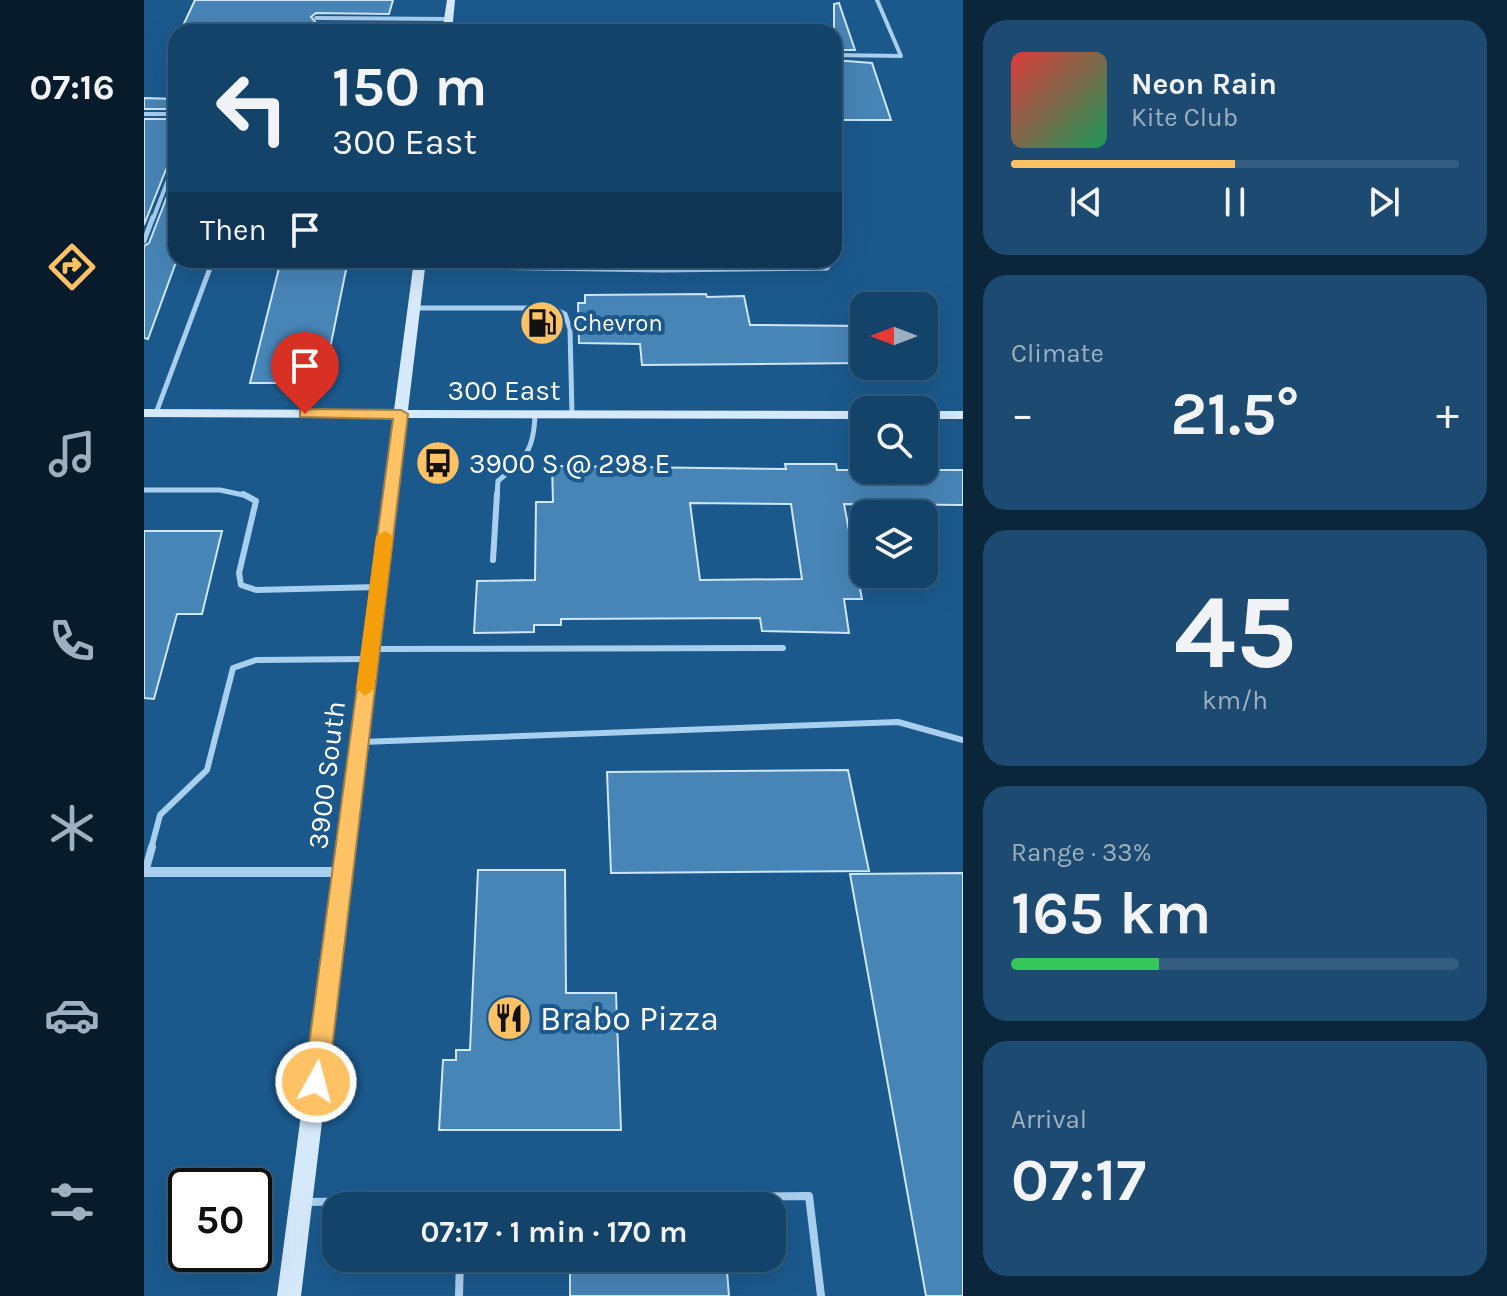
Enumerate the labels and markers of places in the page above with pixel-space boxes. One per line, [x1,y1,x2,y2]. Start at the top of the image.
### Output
fuel station icon: Chevron [518,299,566,347]
place label: Chevron [573,309,663,337]
pin [271,332,339,414]
bus stop icon: 3900 S @ 298 E [414,439,462,487]
place label: 3900 S @ 298 E [469,447,670,480]
restaurant icon: Brabo Pizza [485,994,533,1042]
place label: Brabo Pizza [540,999,719,1039]

